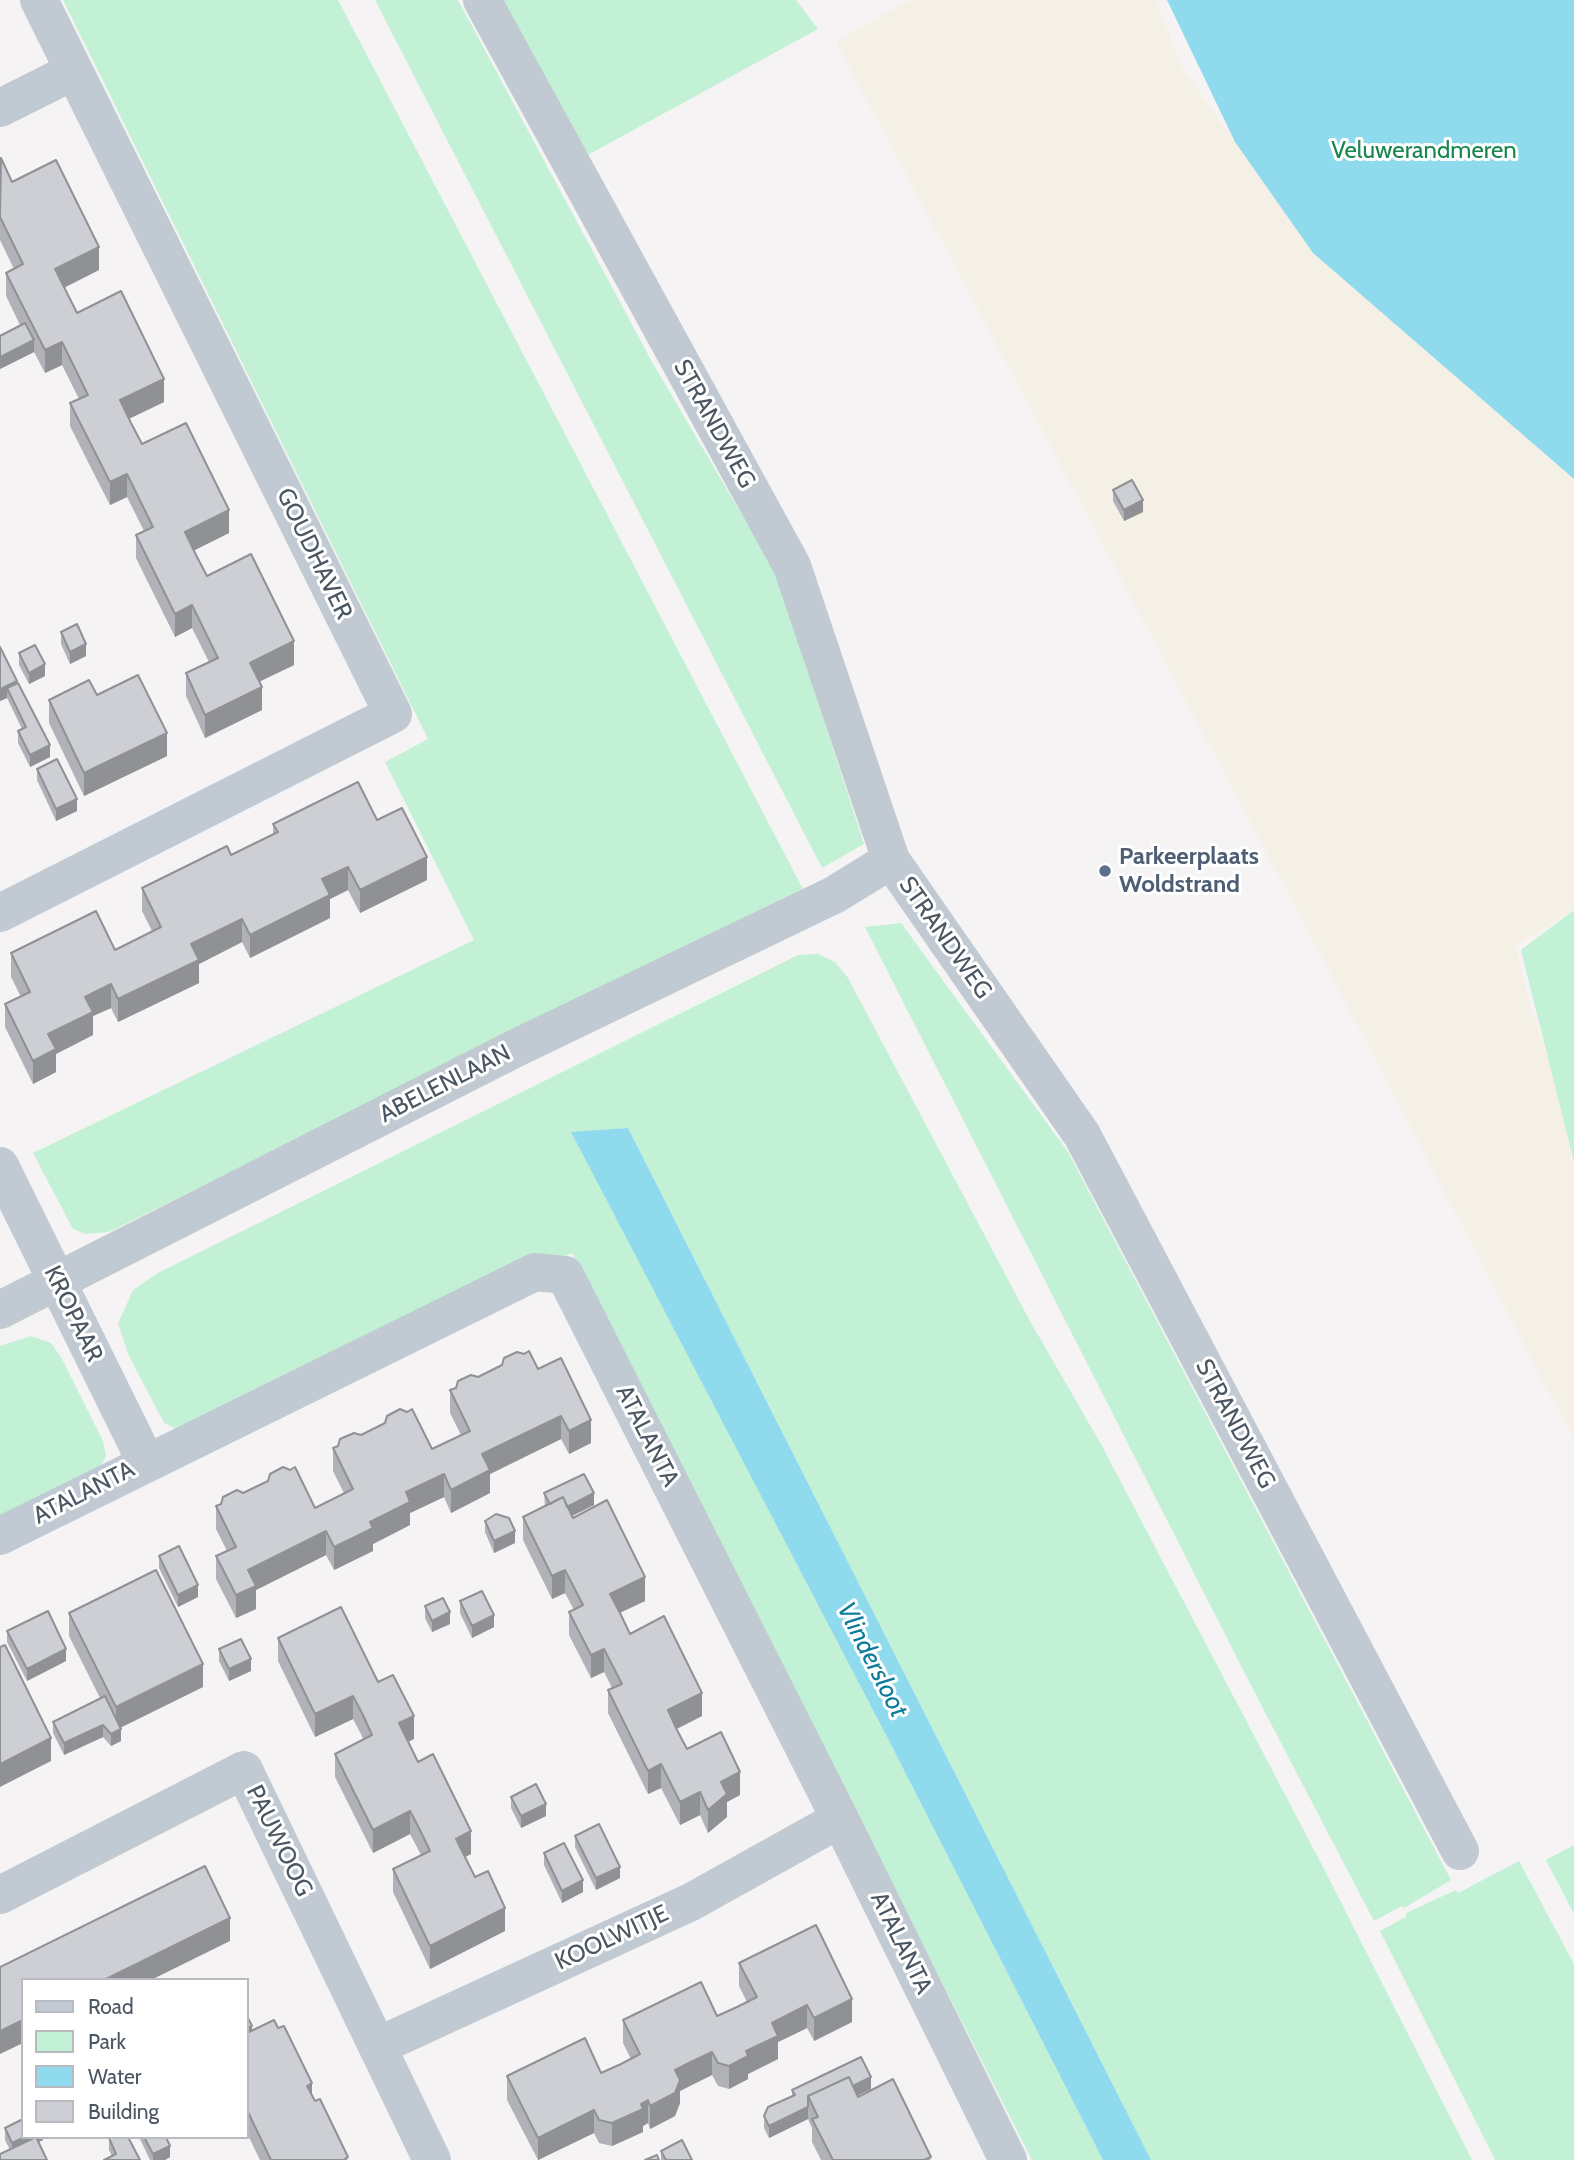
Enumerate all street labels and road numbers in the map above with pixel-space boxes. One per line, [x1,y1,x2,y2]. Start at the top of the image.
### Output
street label: STRANDWEG [667,355,761,493]
street label: GOUDHAVER [270,484,358,624]
street label: STRANDWEG [892,872,998,1004]
street label: ABELENLAAN [375,1039,515,1129]
street label: KROPAAR [37,1261,109,1367]
street label: STRANDWEG [1189,1355,1281,1493]
street label: ATALANTA [609,1381,685,1491]
street label: ATALANTA [29,1455,139,1531]
street label: PAUWOOG [240,1781,318,1901]
street label: ATALANTA [864,1887,938,1999]
street label: KOOLWITJE [551,1899,673,1977]

